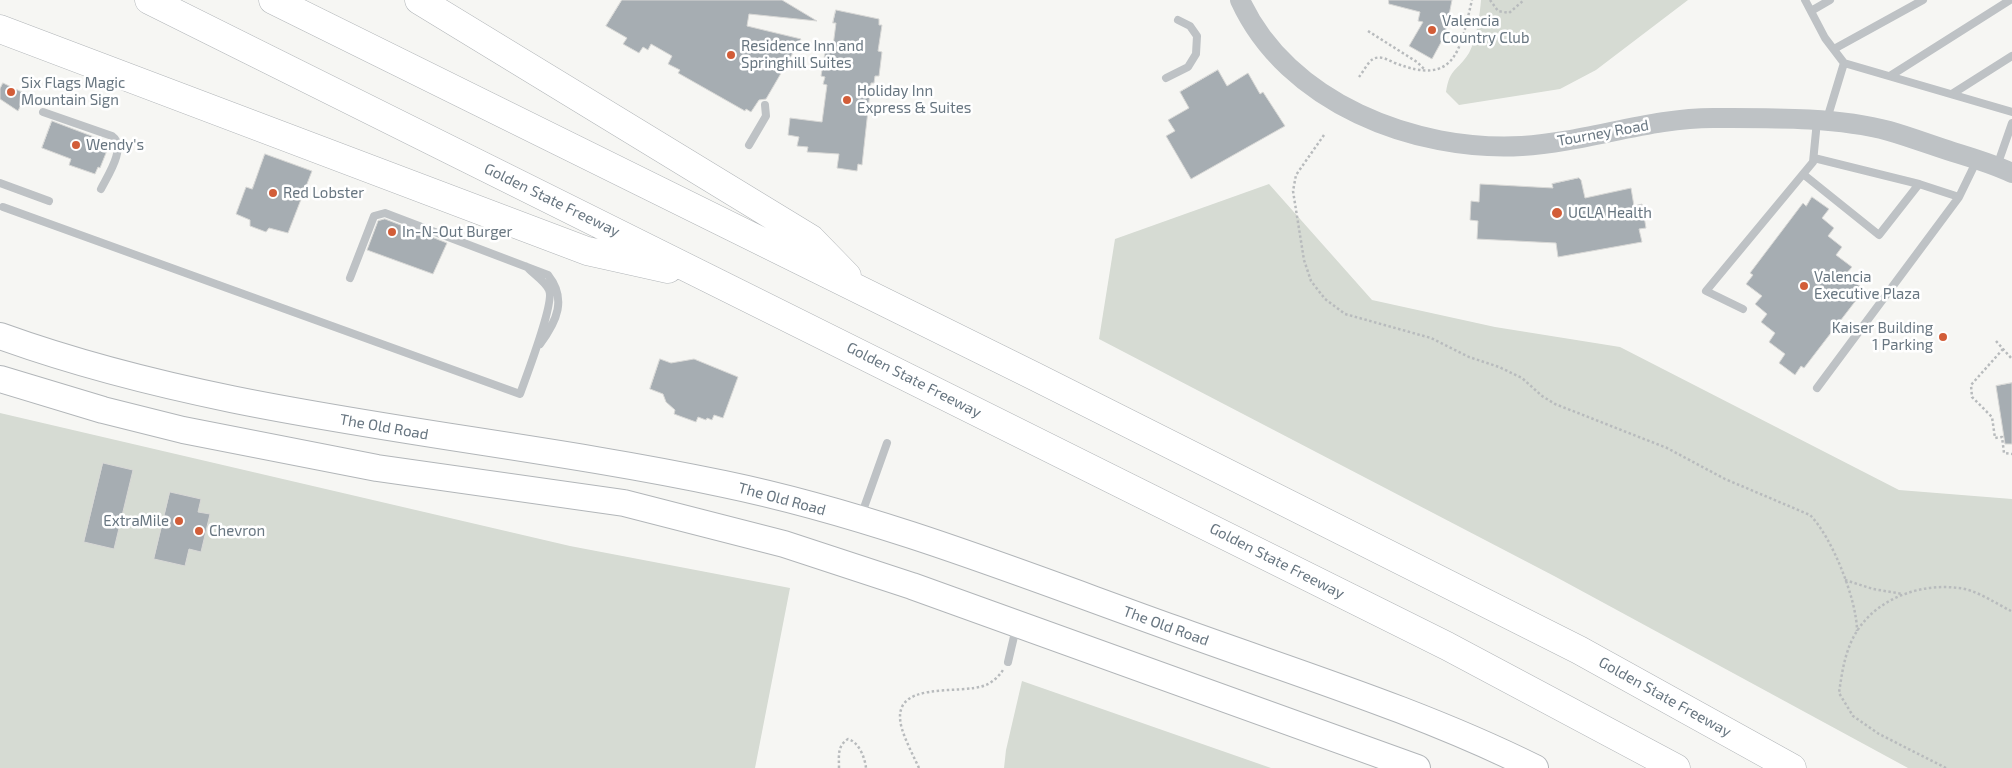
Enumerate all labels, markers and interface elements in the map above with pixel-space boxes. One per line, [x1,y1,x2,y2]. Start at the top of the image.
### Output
place label: Valencia Country Club [1442,12,1529,47]
marker: Valencia Country Club [1426,24,1438,36]
place label: Residence Inn and Springhill Suites [741,37,864,72]
marker: Residence Inn and Springhill Suites [725,49,737,61]
place label: Six Flags Magic Mountain Sign [21,74,125,109]
place label: Holiday Inn Express & Suites [857,82,971,117]
marker: Six Flags Magic Mountain Sign [5,86,17,98]
marker: Holiday Inn Express & Suites [841,94,853,106]
street label: Tourney Road [1556,116,1650,150]
place label: Wendy's [86,136,144,154]
marker: Wendy's [70,139,82,151]
street label: Golden State Freeway [481,159,623,241]
place label: Red Lobster [283,184,364,202]
marker: Red Lobster [267,187,279,199]
place label: UCLA Health [1568,204,1652,222]
marker: UCLA Health [1550,206,1564,220]
place label: In-N-Out Burger [402,223,513,241]
marker: In-N-Out Burger [386,226,398,238]
place label: Valencia Executive Plaza [1814,268,1920,303]
marker: Valencia Executive Plaza [1798,280,1810,292]
place label: Kaiser Building 1 Parking [1832,319,1933,354]
marker: Kaiser Building 1 Parking [1937,331,1949,343]
street label: Golden State Freeway [844,338,984,422]
street label: The Old Road [338,410,430,444]
street label: The Old Road [736,479,828,519]
place label: ExtraMile [103,512,169,530]
marker: ExtraMile [173,515,185,527]
street label: Golden State Freeway [1207,519,1347,603]
place label: Chevron [209,522,265,540]
marker: Chevron [193,525,205,537]
street label: The Old Road [1121,602,1211,650]
street label: Golden State Freeway [1596,653,1734,741]

